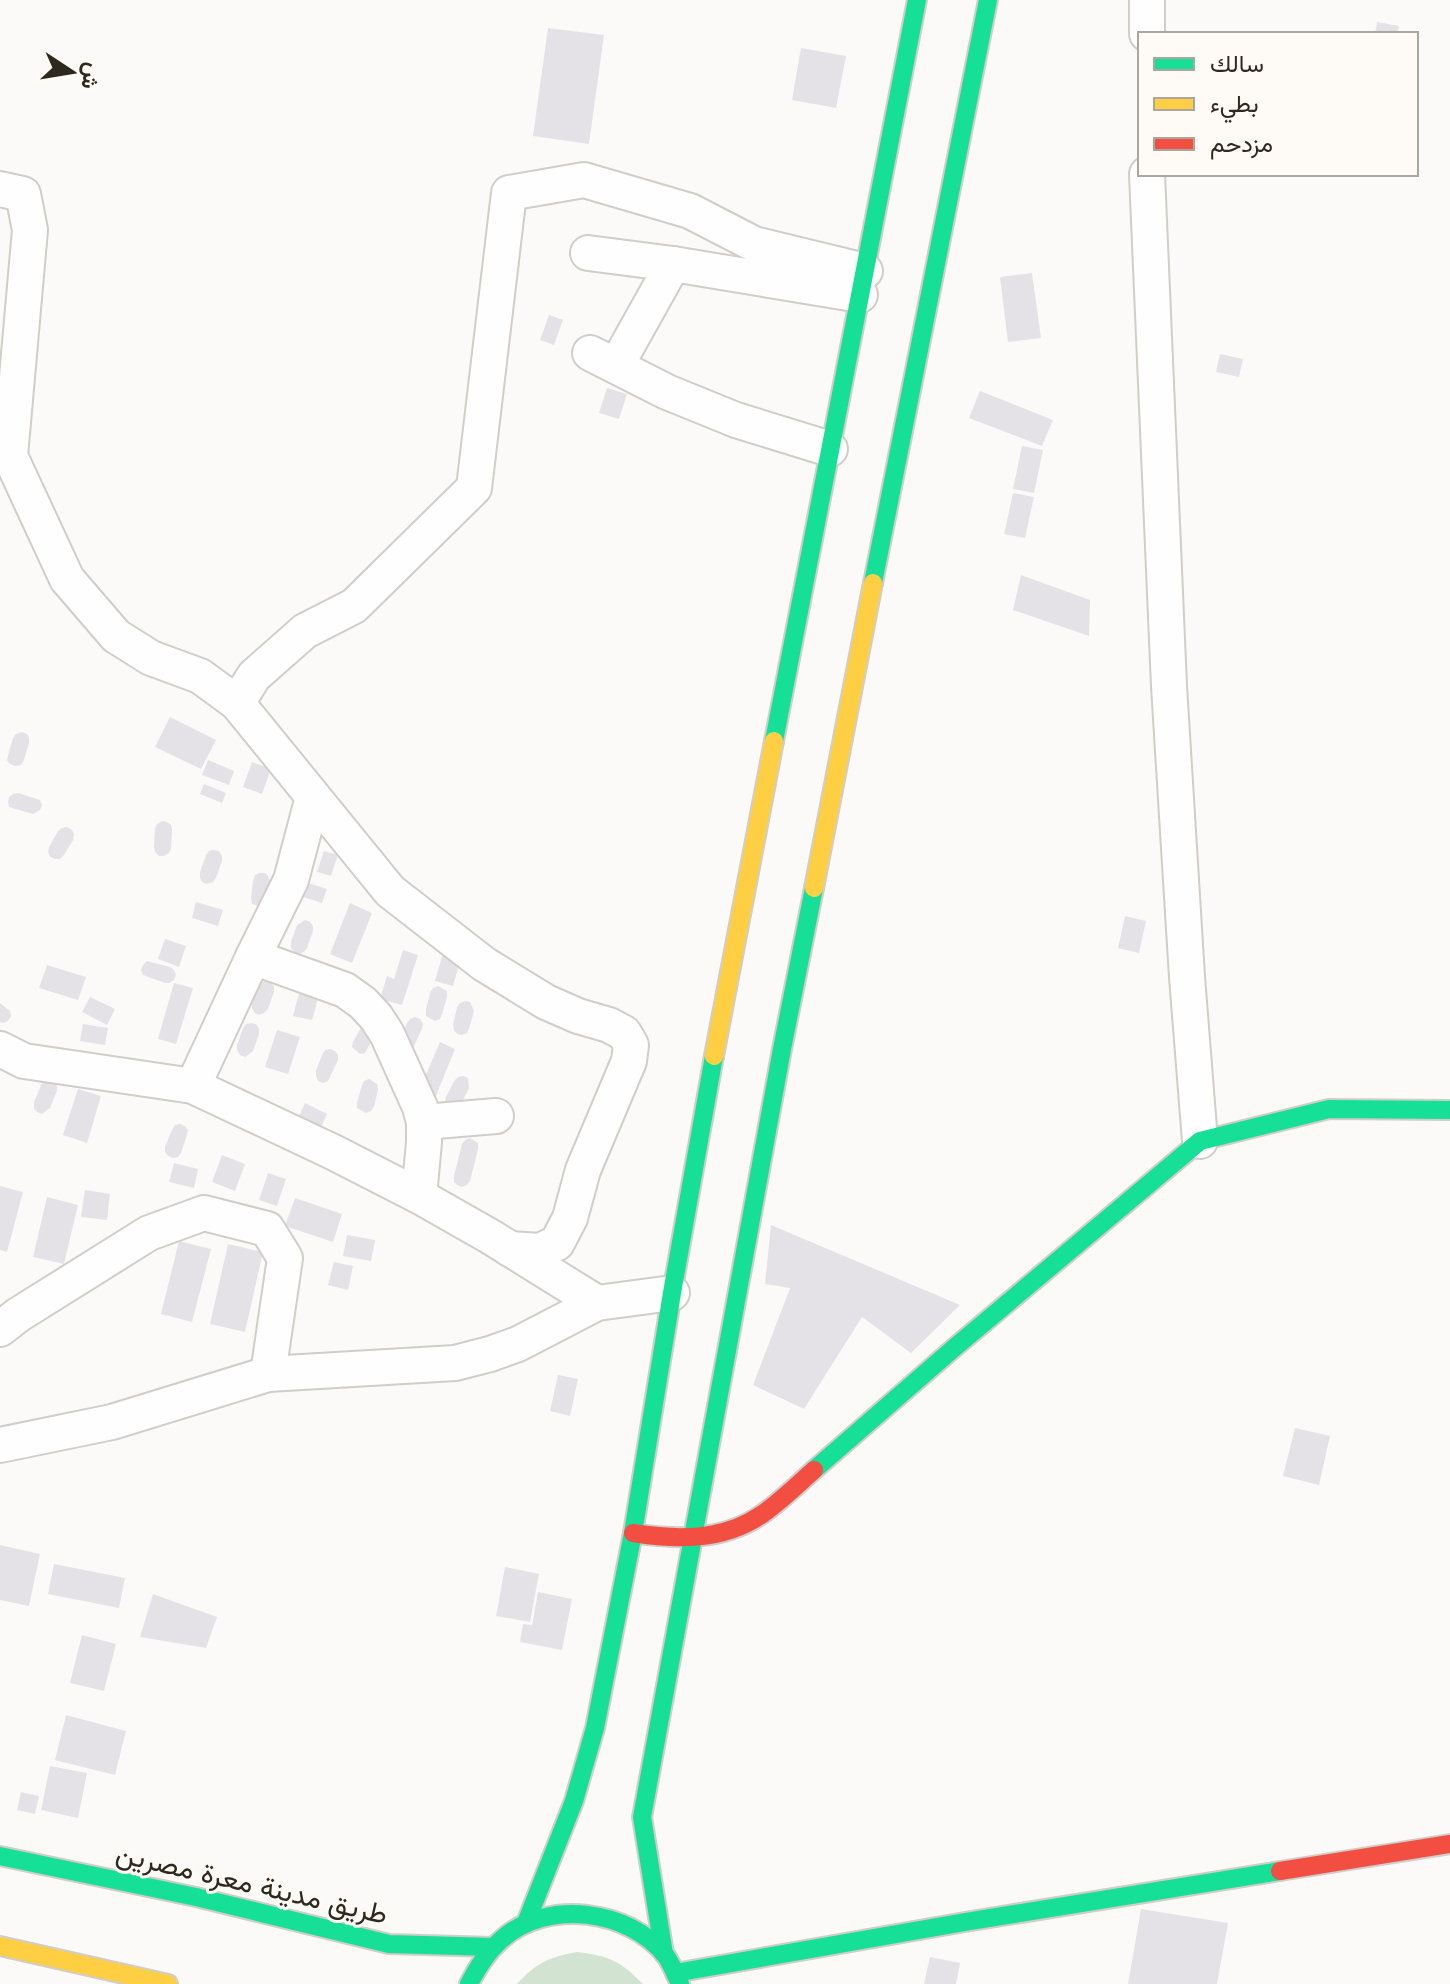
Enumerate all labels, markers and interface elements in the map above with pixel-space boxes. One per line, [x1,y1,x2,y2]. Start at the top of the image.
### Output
north arrow [32,32,112,112]
legend [1138,32,1418,176]
text: سالك [1210,49,1264,78]
text: ش [75,60,107,92]
text: بطيء [1210,89,1259,123]
text: مزدحم [1210,129,1273,160]
street label: طريق مدينة معرة مصرين [113,1835,391,1932]

